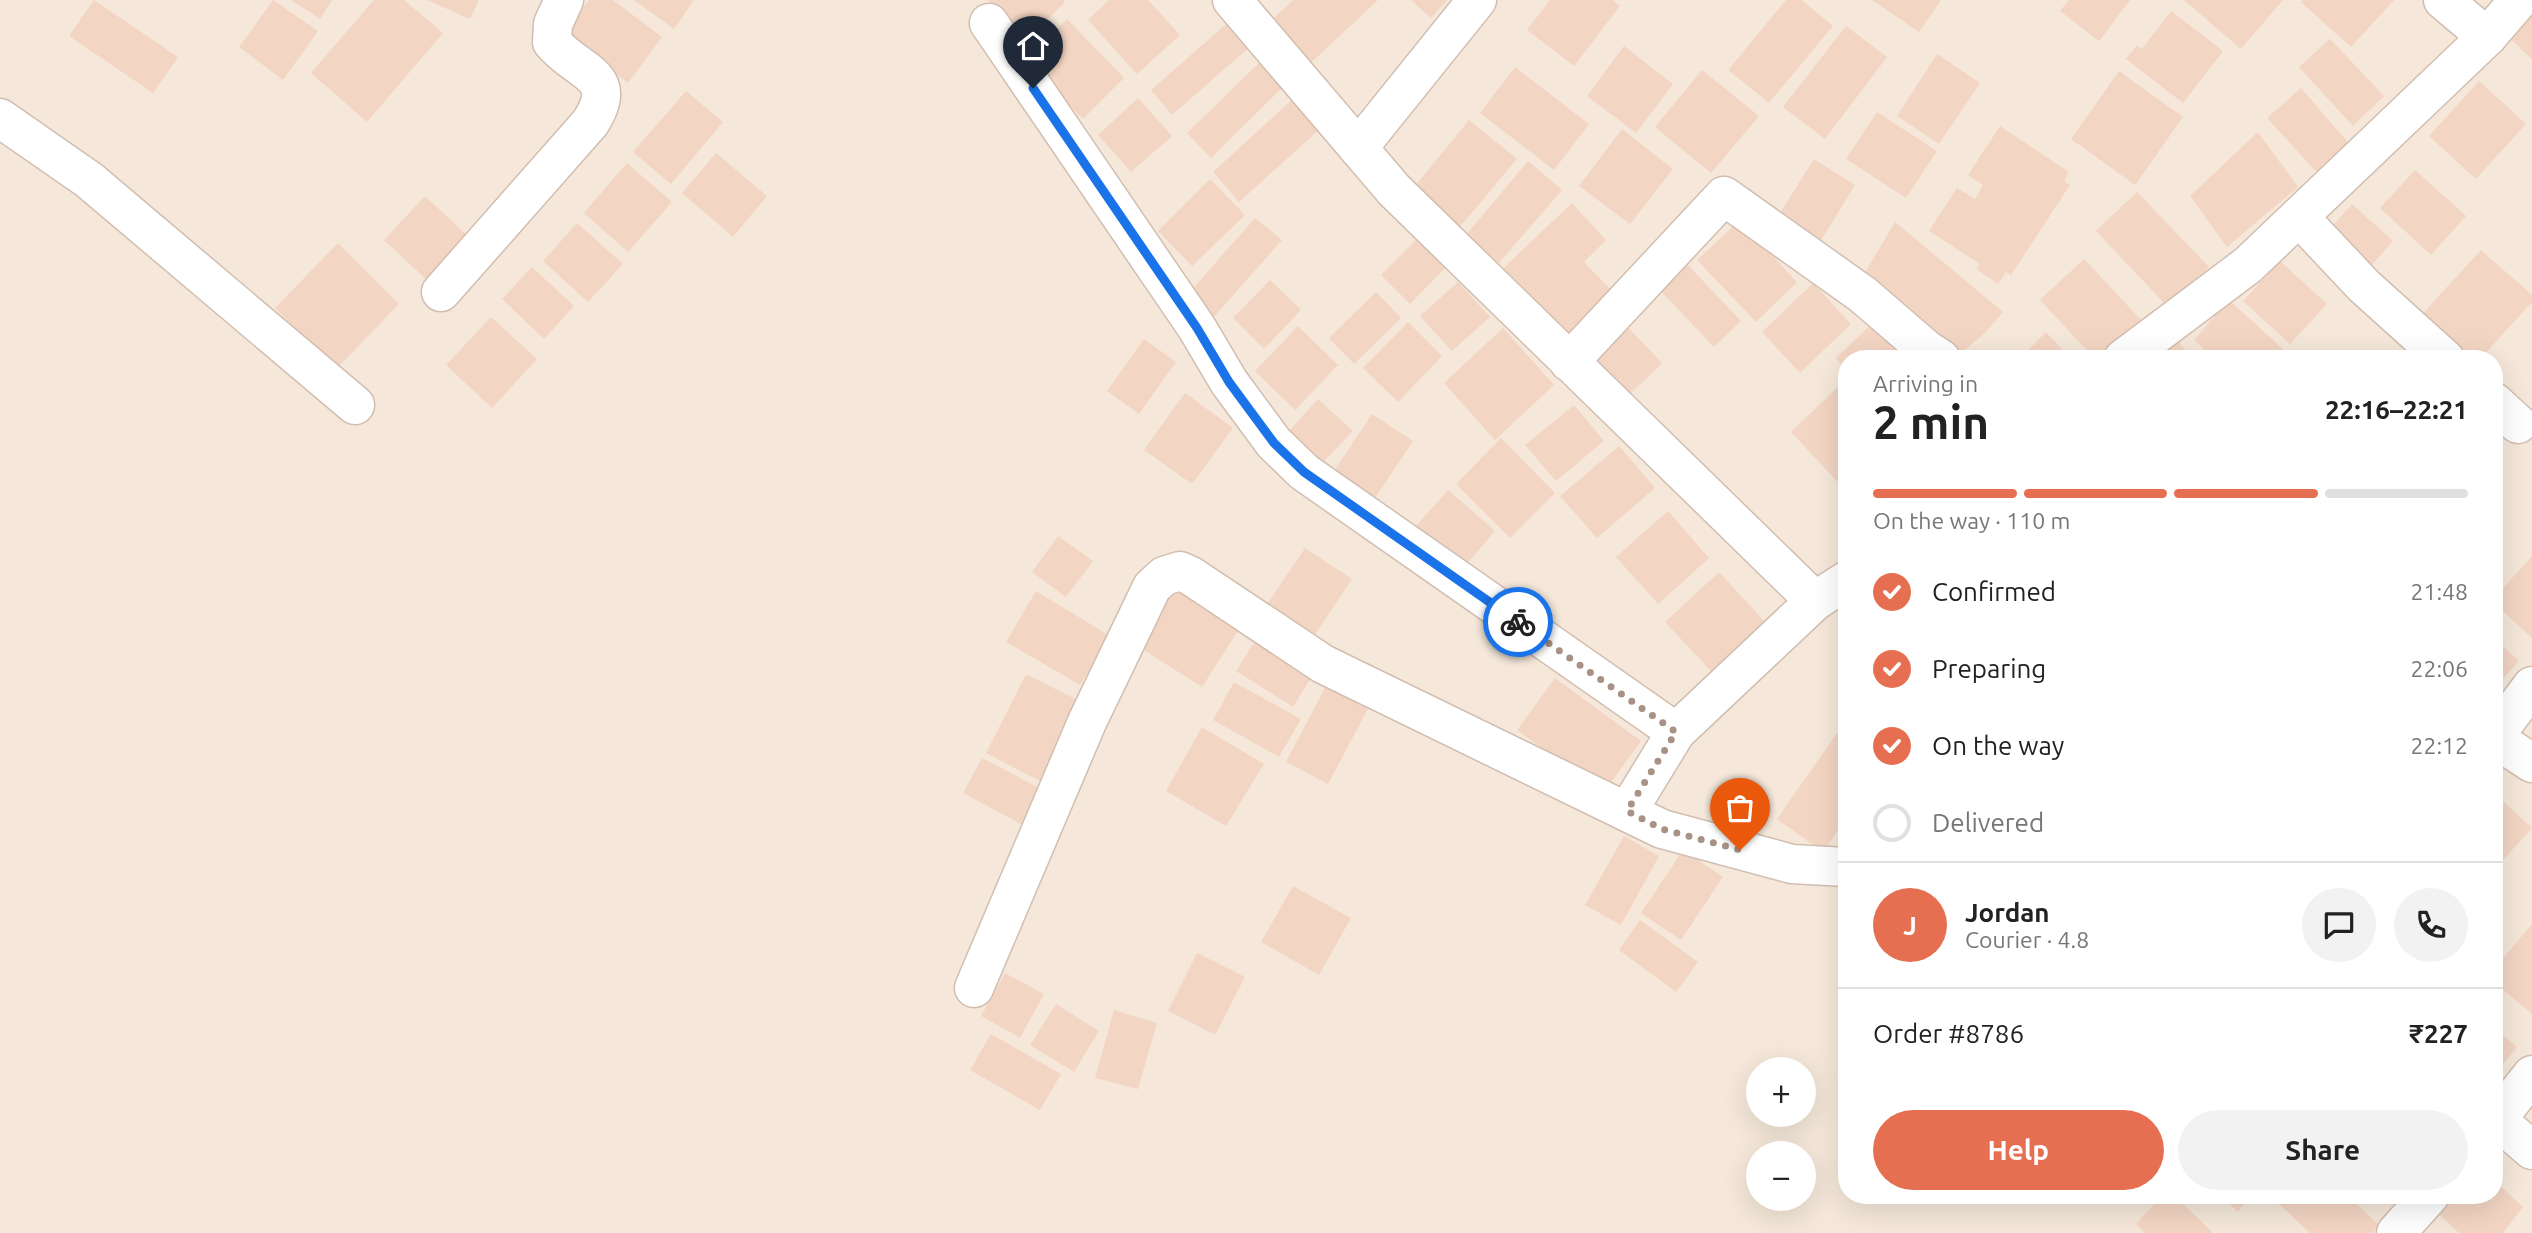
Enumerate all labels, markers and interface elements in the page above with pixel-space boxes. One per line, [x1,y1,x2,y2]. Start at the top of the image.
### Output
pin [1003,16,1063,88]
icon: home [1014,27,1052,65]
text: Arriving in [1873,371,1978,396]
text: 22:16–22:21 [2325,395,2468,424]
text: 2 min [1873,396,1989,448]
text: On the way · 110 m [1873,508,2070,533]
icon: check [1873,573,1911,611]
text: Confirmed [1932,577,2056,606]
text: 21:48 [2410,579,2468,604]
courier [1483,587,1553,657]
icon: bike [1499,603,1537,641]
icon: check [1873,650,1911,688]
text: Preparing [1932,654,2046,683]
text: 22:06 [2410,656,2468,681]
icon: check [1873,727,1911,765]
text: On the way [1932,731,2064,760]
text: 22:12 [2410,733,2468,758]
pin [1710,778,1770,850]
icon: bag [1721,789,1759,827]
text: Delivered [1932,808,2044,837]
button: chat [2302,888,2376,962]
button: phone [2394,888,2468,962]
text: Jordan [1965,898,2050,927]
text: J [1903,911,1917,940]
text: Courier · 4.8 [1965,927,2089,952]
text: Order #8786 [1873,1019,2024,1048]
text: ₹227 [2409,1019,2468,1048]
map controls [1746,1057,1816,1211]
button: + [1746,1057,1816,1127]
button: Help [1873,1110,2164,1190]
button: Share [2178,1110,2468,1190]
button: − [1746,1141,1816,1211]

